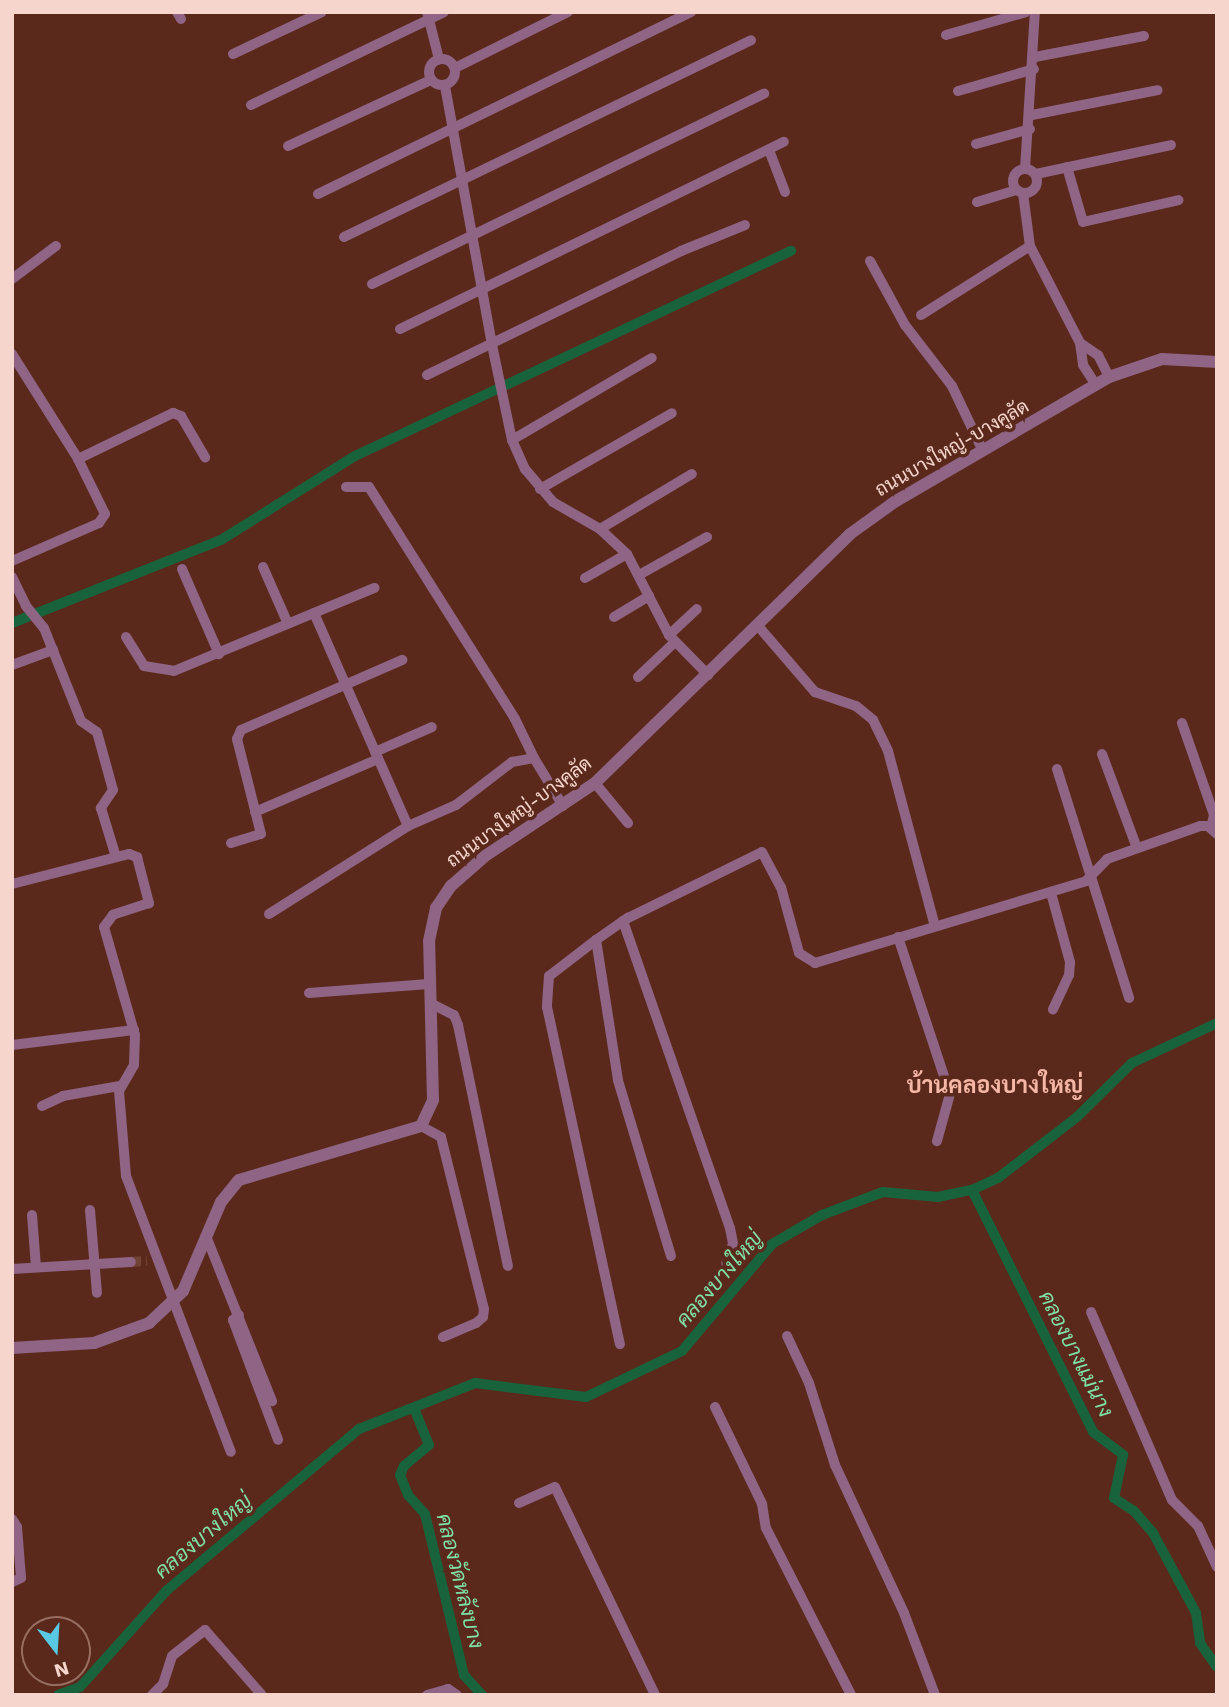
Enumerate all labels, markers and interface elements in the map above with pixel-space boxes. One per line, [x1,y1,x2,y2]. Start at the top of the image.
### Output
street label: ถนนบางใหญ่-บางคูลัด [871,395,1033,501]
street label: ถนนบางใหญ่-บางคูลัด [442,752,596,872]
district label: บ้านคลองบางใหญ่ [907,1072,1083,1100]
water label: คลองบางใหญ่ [670,1226,768,1332]
water label: คลองบางแม่นาง [1033,1287,1119,1421]
water label: คลองบางใหญ่ [149,1488,257,1584]
water label: คลองวัดหลังบาง [431,1511,489,1651]
north arrow [21,1616,91,1686]
text: N [52,1657,72,1683]

